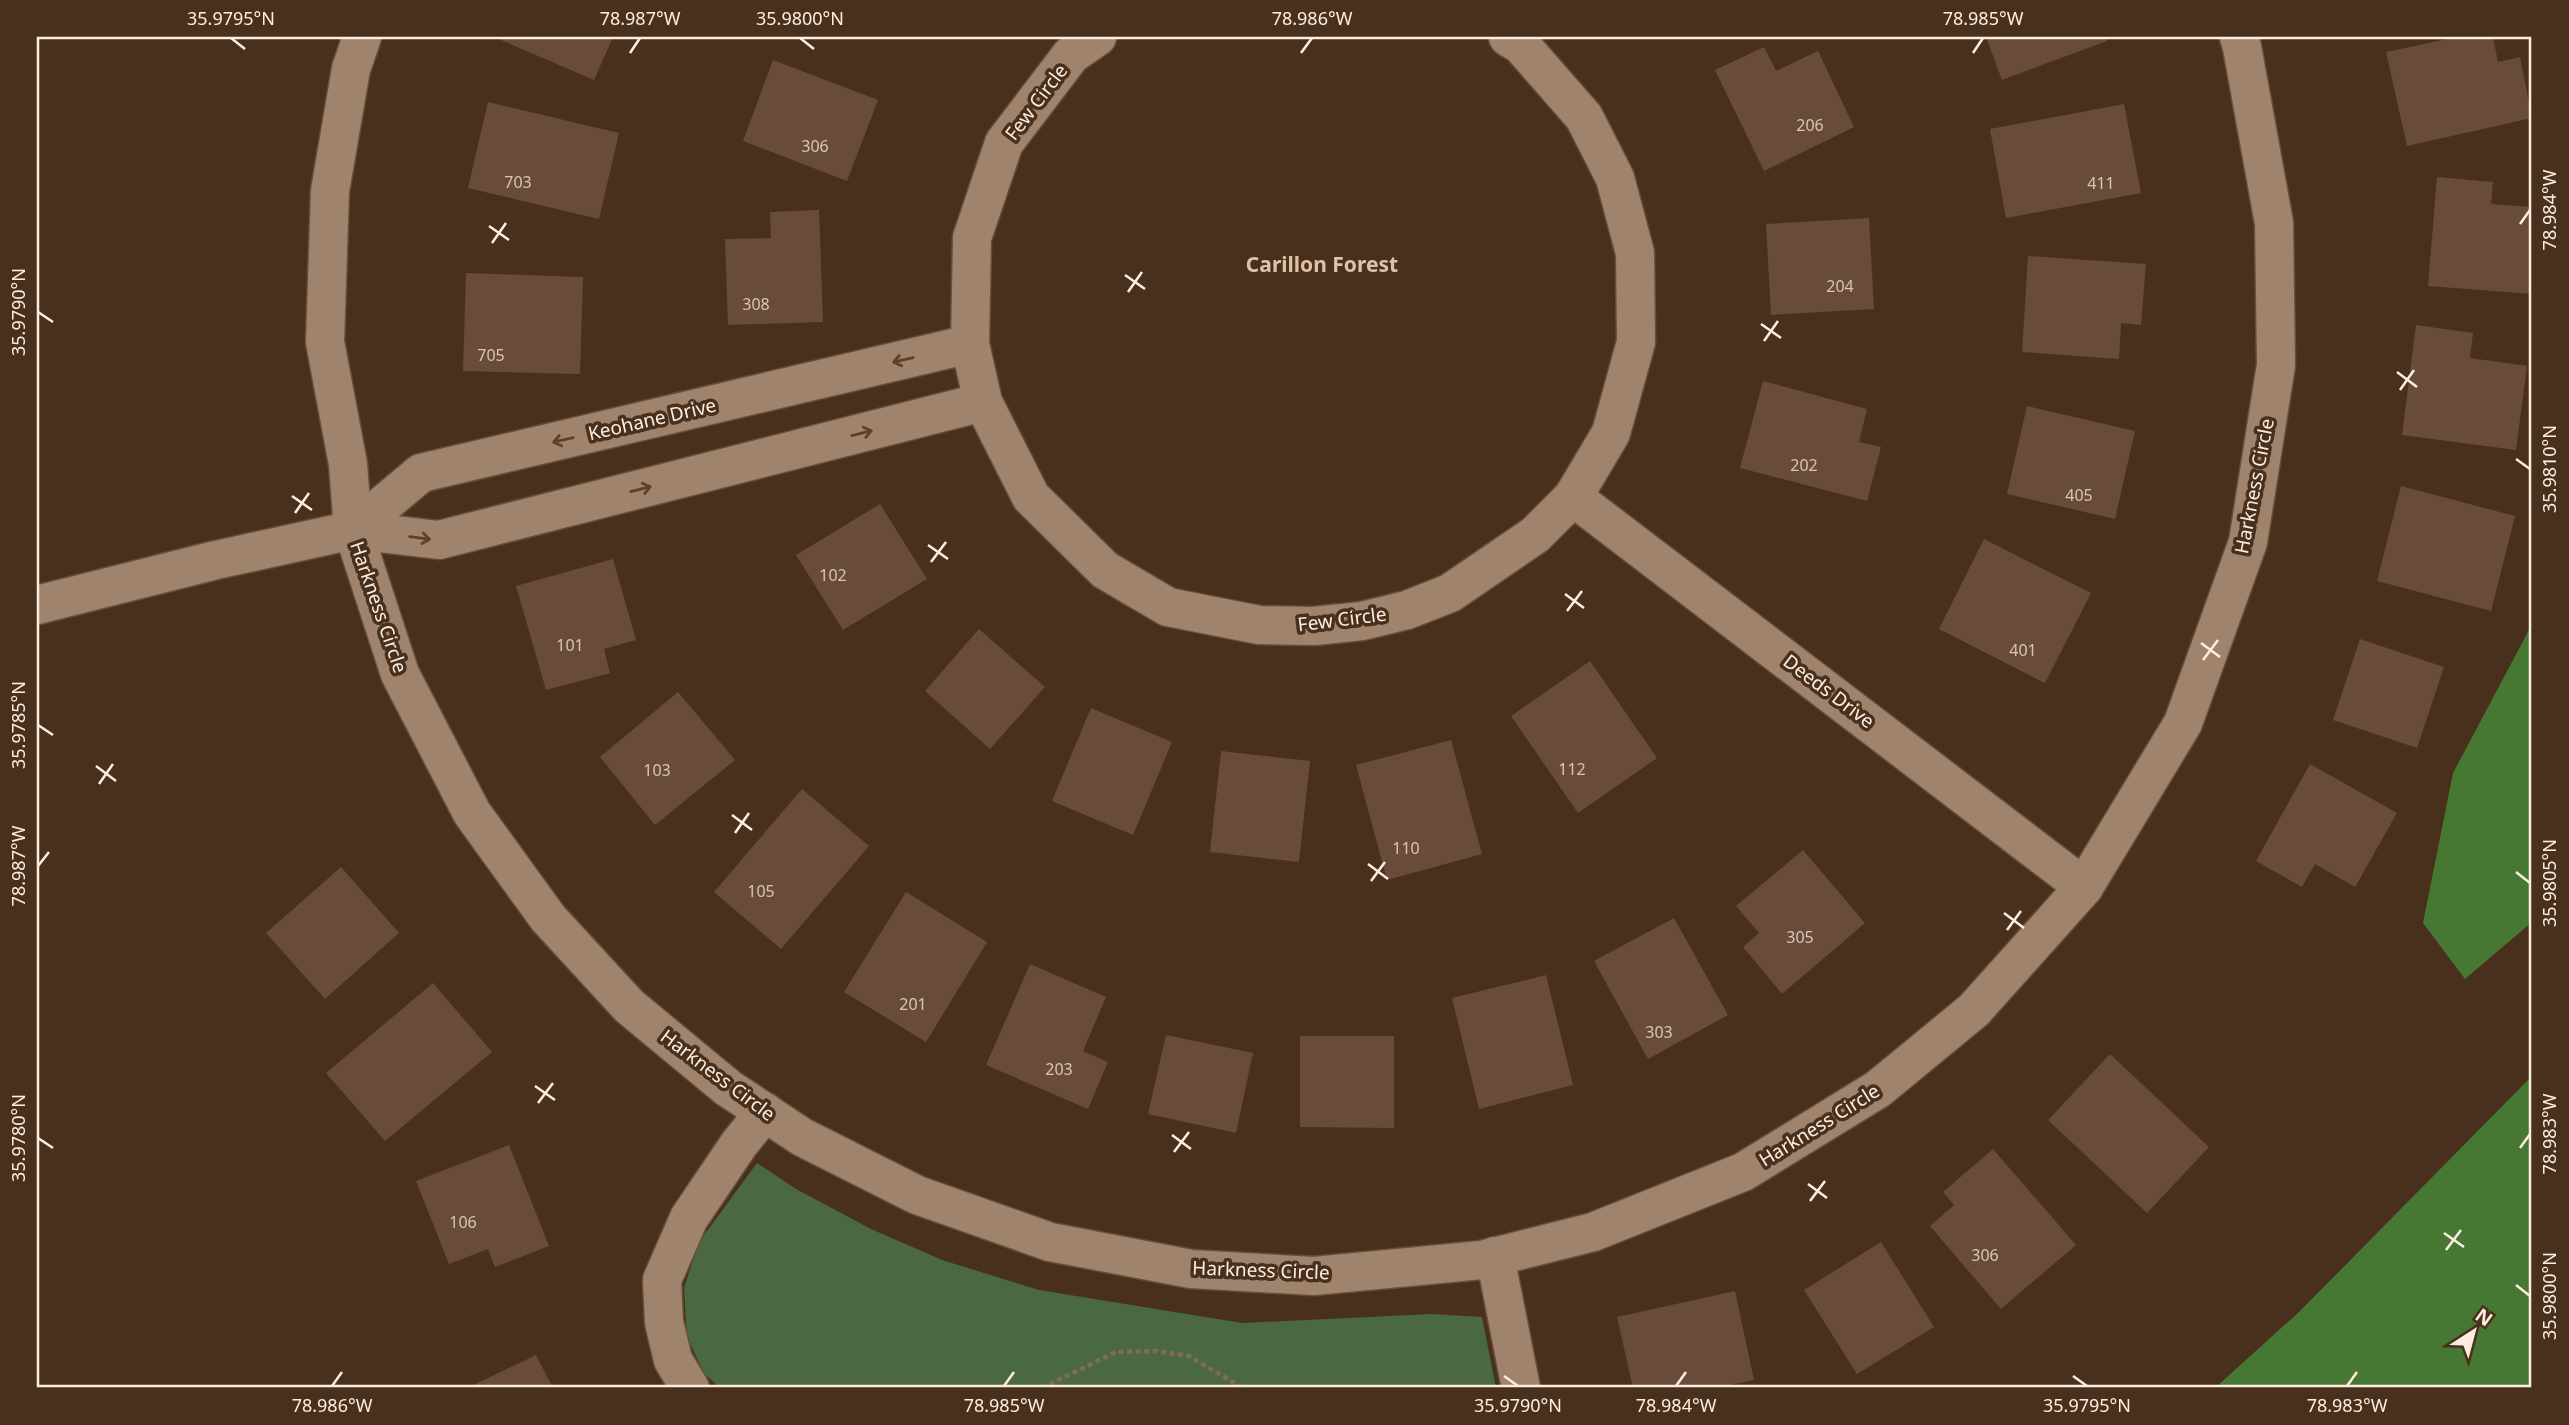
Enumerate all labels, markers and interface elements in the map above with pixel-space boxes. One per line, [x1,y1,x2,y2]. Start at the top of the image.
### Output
text: 35.9795°N [187,6,275,30]
text: 78.987°W [600,6,681,30]
text: 35.9800°N [756,6,844,30]
text: 78.986°W [1272,6,1353,30]
text: 78.985°W [1943,6,2024,30]
street label: Few Circle [999,59,1073,145]
house number: 206 [1796,114,1824,136]
house number: 306 [801,135,829,157]
text: 78.984°W [2537,169,2561,250]
house number: 703 [504,171,532,193]
house number: 411 [2087,172,2115,194]
district label: Carillon Forest [1246,250,1398,278]
text: 35.9790°N [6,268,30,356]
house number: 204 [1826,275,1854,297]
house number: 308 [742,293,770,315]
house number: 705 [477,344,505,366]
one-way arrow [892,354,915,367]
street label: Keohane Drive [585,392,719,446]
street label: Harkness Circle [2228,416,2280,556]
text: 35.9810°N [2537,425,2561,513]
one-way arrow [850,426,873,439]
one-way arrow [552,434,575,447]
house number: 202 [1790,454,1818,476]
one-way arrow [630,482,652,495]
house number: 405 [2065,484,2093,506]
one-way arrow [409,532,431,545]
street label: Harkness Circle [344,538,414,676]
house number: 102 [819,564,847,586]
street label: Few Circle [1296,601,1388,637]
house number: 101 [556,634,584,656]
house number: 401 [2009,639,2037,661]
street label: Deeds Drive [1778,648,1880,734]
text: 35.9785°N [6,681,30,769]
house number: 112 [1558,758,1586,780]
house number: 103 [643,759,671,781]
text: 78.987°W [6,825,30,906]
house number: 110 [1392,837,1420,859]
text: 35.9805°N [2537,839,2561,927]
house number: 105 [747,880,775,902]
house number: 305 [1786,926,1814,948]
house number: 201 [899,993,927,1015]
house number: 303 [1645,1021,1673,1043]
street label: Harkness Circle [655,1023,781,1127]
house number: 203 [1045,1058,1073,1080]
street label: Harkness Circle [1754,1078,1884,1172]
text: 78.983°W [2537,1093,2561,1174]
text: 35.9780°N [6,1094,30,1182]
house number: 106 [449,1211,477,1233]
house number: 306 [1971,1244,1999,1266]
text: 35.9800°N [2537,1252,2561,1340]
street label: Harkness Circle [1192,1255,1330,1285]
north arrow [2440,1296,2510,1366]
text: N [2470,1302,2498,1332]
text: 78.986°W [292,1393,373,1417]
text: 78.985°W [964,1393,1045,1417]
text: 35.9790°N [1474,1393,1562,1417]
text: 78.984°W [1636,1393,1717,1417]
text: 35.9795°N [2043,1393,2131,1417]
text: 78.983°W [2307,1393,2388,1417]

